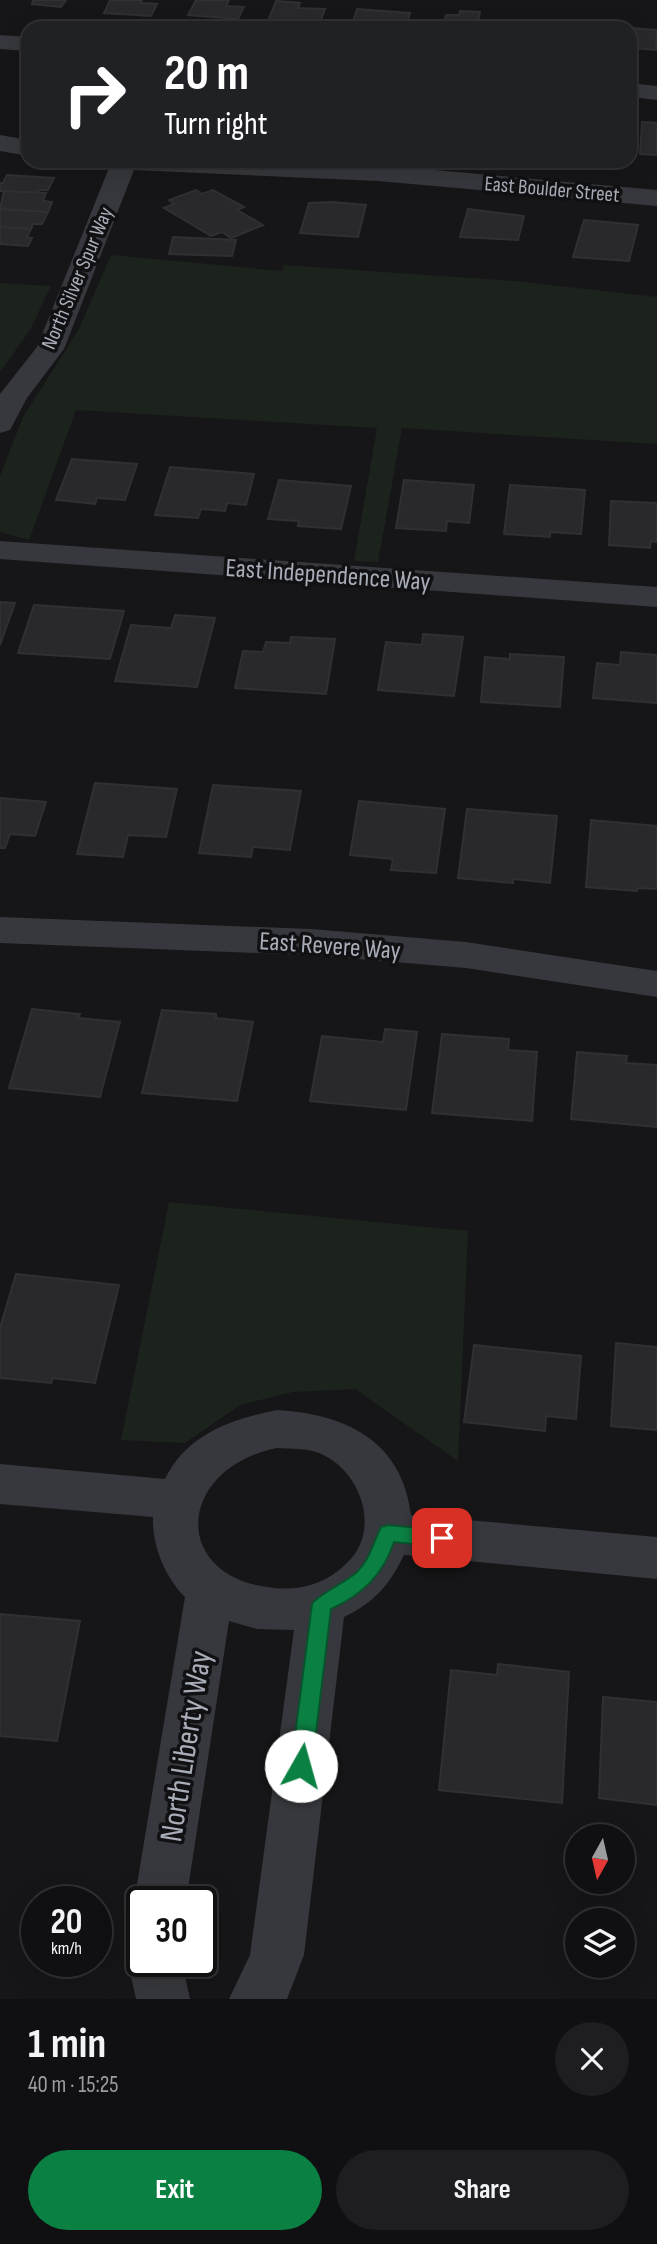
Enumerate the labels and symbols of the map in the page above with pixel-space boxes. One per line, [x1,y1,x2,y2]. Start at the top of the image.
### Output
street label: East Boulder Street [483,171,620,208]
street label: North Silver Spur Way [36,203,119,353]
street label: East Independence Way [224,553,431,598]
street label: East Revere Way [258,926,402,967]
pin [412,1508,472,1568]
street label: North Liberty Way [152,1648,221,1845]
position arrow [264,1729,338,1803]
north arrow [565,1824,635,1894]
speed limit sign: 30 [126,1886,217,1977]

